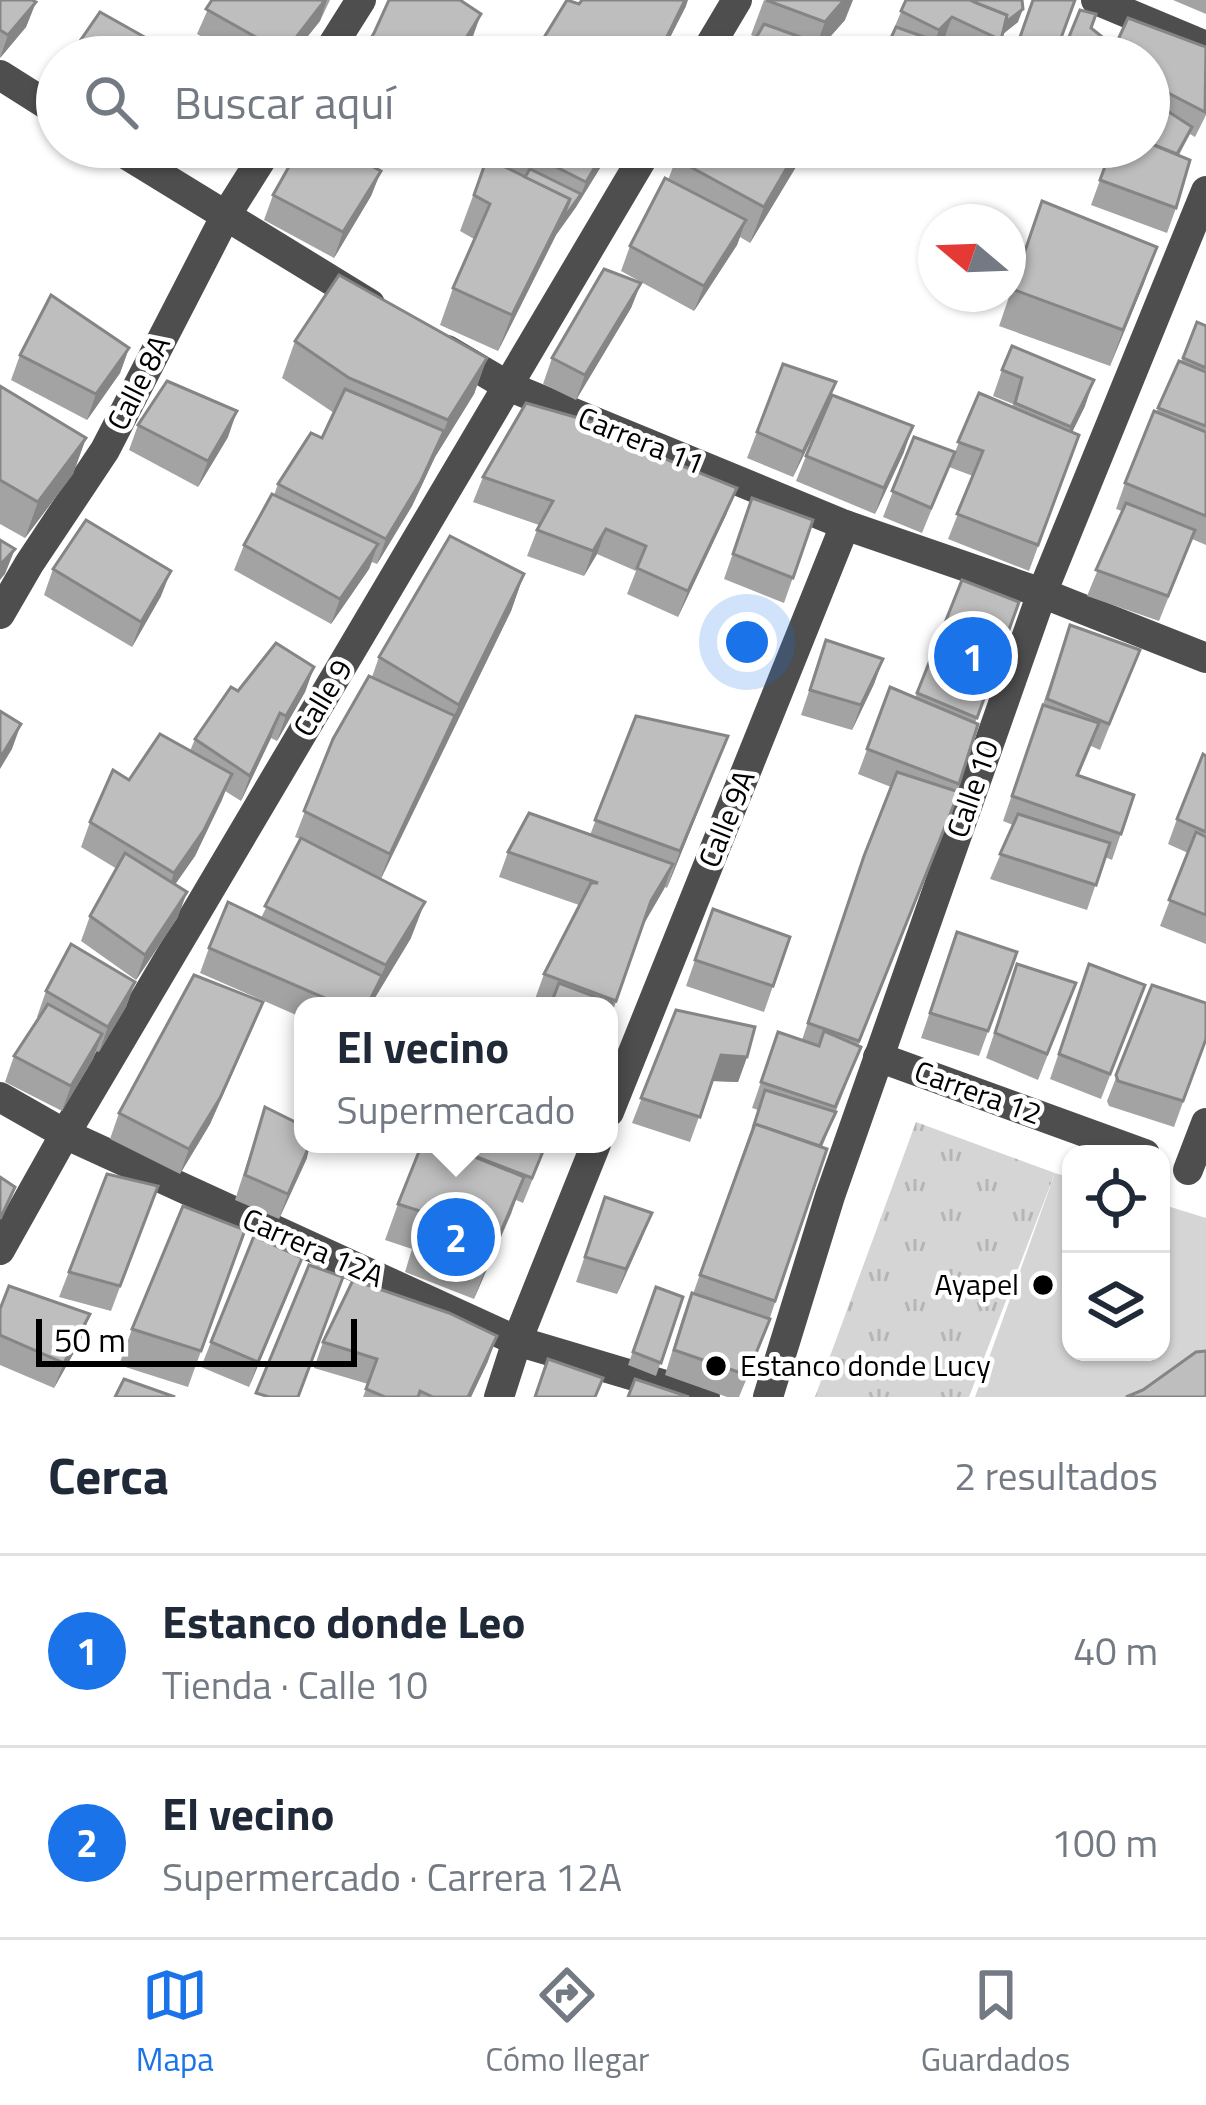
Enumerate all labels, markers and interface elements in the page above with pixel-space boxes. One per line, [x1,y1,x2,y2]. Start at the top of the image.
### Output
search box [36,36,1170,168]
text: Buscar aquí [174,68,394,136]
icon: search [78,69,144,135]
north arrow [918,204,1026,312]
street label: Calle 8A [95,327,182,438]
street label: Carrera 11 [571,394,711,486]
pin: 1 [934,611,1012,701]
your location [717,612,777,672]
street label: Calle 9 [281,650,363,745]
street label: Calle 10 [934,734,1010,844]
street label: Calle 9A [686,763,766,874]
popup [294,997,618,1153]
text: El vecino [337,1012,509,1080]
street label: Carrera 12 [908,1048,1048,1136]
text: Supermercado [337,1080,575,1139]
map controls [1062,1145,1170,1361]
button: locate [1062,1145,1170,1253]
pin: 2 [417,1192,495,1282]
street label: Carrera 12A [235,1195,392,1299]
button: layers [1062,1253,1170,1361]
place label: Ayapel [935,1261,1019,1307]
marker: Ayapel [1030,1272,1056,1298]
scale bar [36,1313,357,1366]
text: 50 m [54,1315,126,1365]
place label: Estanco donde Lucy [740,1342,991,1388]
marker: Estanco donde Lucy [703,1353,729,1379]
text: Cerca [48,1436,169,1514]
text: 2 resultados [954,1446,1158,1505]
text: Estanco donde Leo [162,1587,525,1655]
text: 1 [76,1621,98,1680]
text: 40 m [1073,1621,1158,1680]
text: Tienda · Calle 10 [162,1655,428,1714]
text: El vecino [162,1779,335,1847]
text: 2 [76,1813,98,1872]
text: 100 m [1051,1813,1158,1872]
text: Supermercado · Carrera 12A [162,1847,622,1906]
tab: Mapa [136,1962,214,2084]
tab: Cómo llegar [485,1962,649,2084]
tab: Guardados [921,1962,1070,2084]

